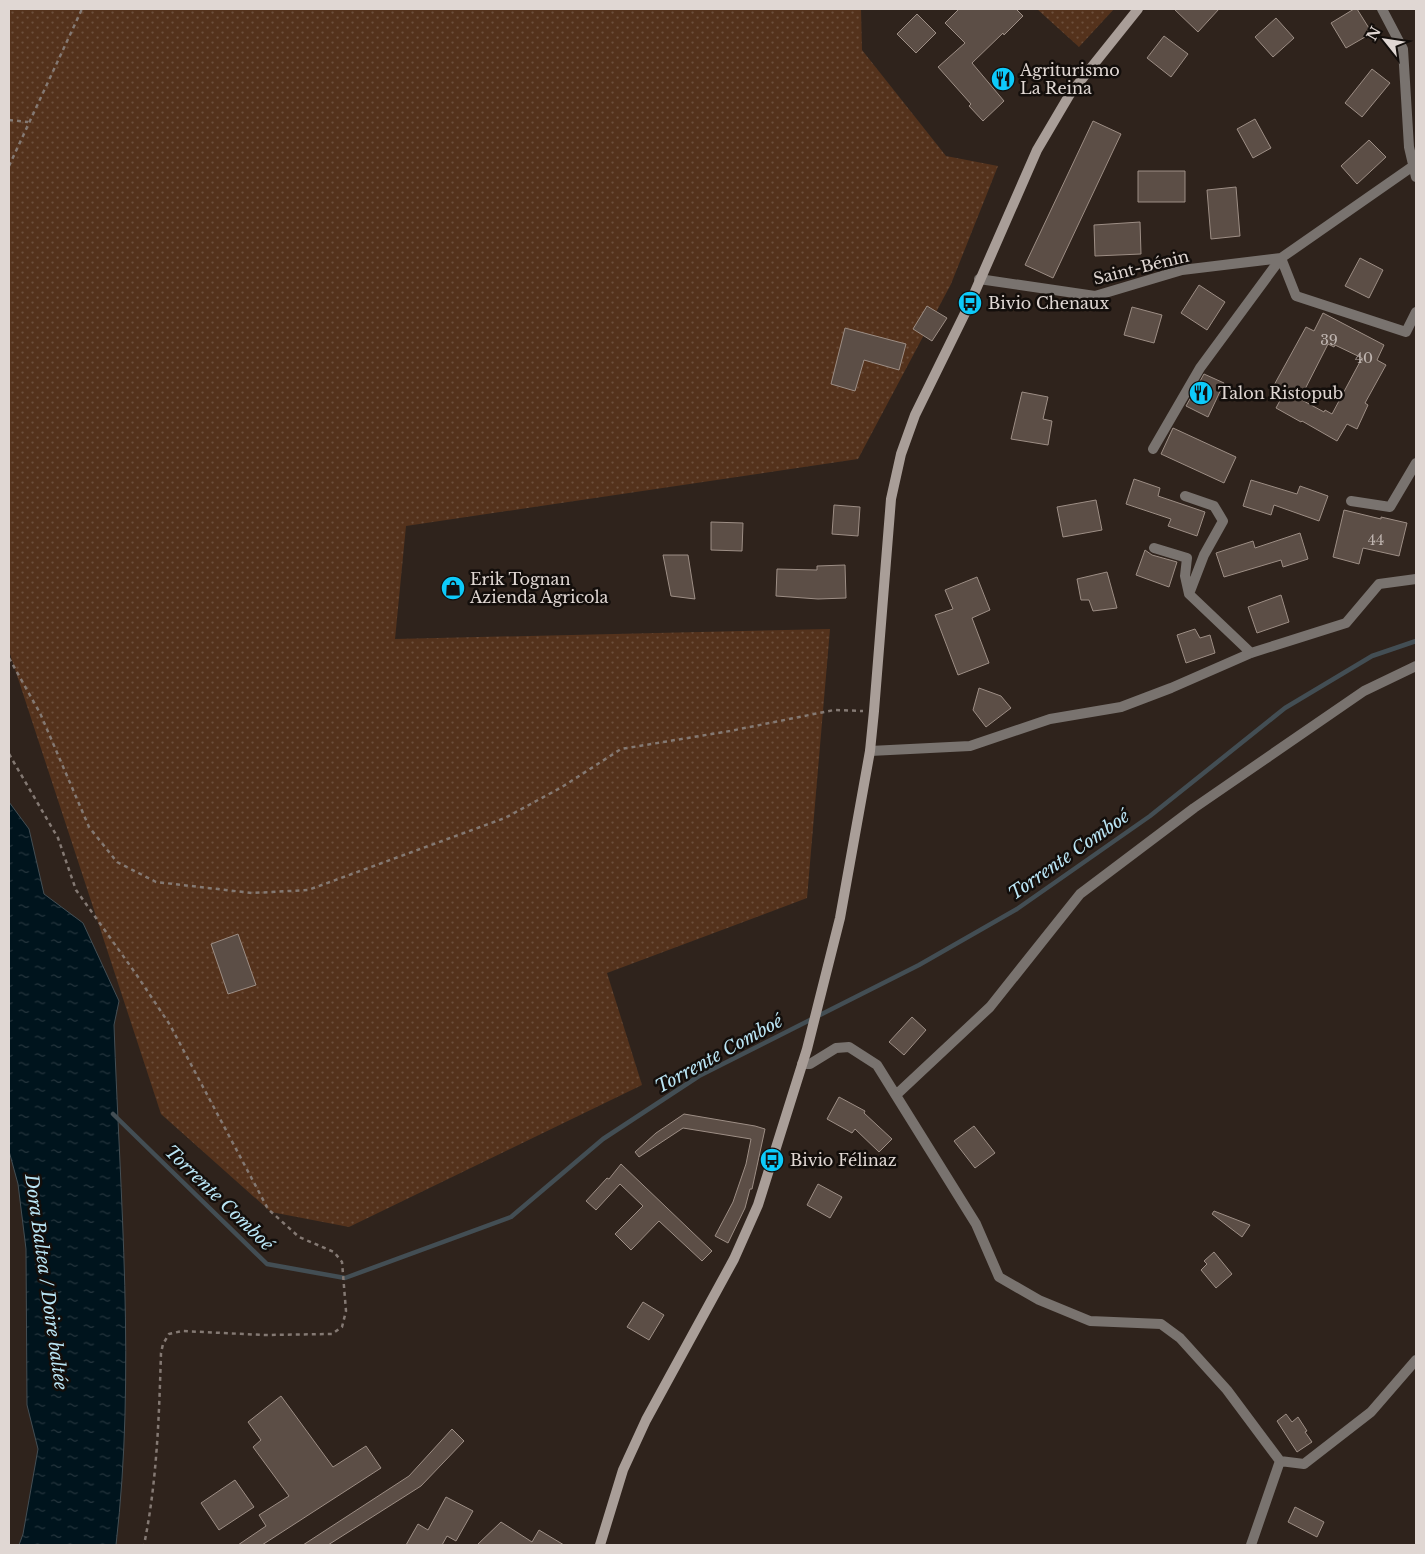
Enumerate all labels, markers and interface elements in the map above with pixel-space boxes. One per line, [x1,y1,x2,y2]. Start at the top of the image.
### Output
north arrow [1360,15,1410,65]
text: N [1363,23,1385,44]
place label: Agriturismo La Reina [1019,60,1120,98]
restaurant icon: Agriturismo La Reina [990,66,1016,92]
street label: Saint-Bénin [1091,245,1191,289]
bus stop icon: Bivio Chenaux [957,290,983,316]
place label: Bivio Chenaux [988,293,1110,313]
house number: 39 [1320,331,1338,349]
house number: 40 [1355,349,1373,367]
restaurant icon: Talon Ristopub [1188,380,1214,406]
place label: Talon Ristopub [1218,383,1343,403]
house number: 44 [1368,531,1384,549]
place label: Erik Tognan Azienda Agricola [469,569,609,607]
shop icon: Erik Tognan Azienda Agricola [440,575,466,601]
water label: Torrente Comboé [1004,804,1135,905]
water label: Torrente Comboé [651,1009,788,1098]
water label: Torrente Comboé [160,1141,279,1257]
bus stop icon: Bivio Félinaz [759,1147,785,1173]
place label: Bivio Félinaz [790,1150,897,1170]
water label: Dora Baltea / Doire baltée [20,1172,72,1391]

